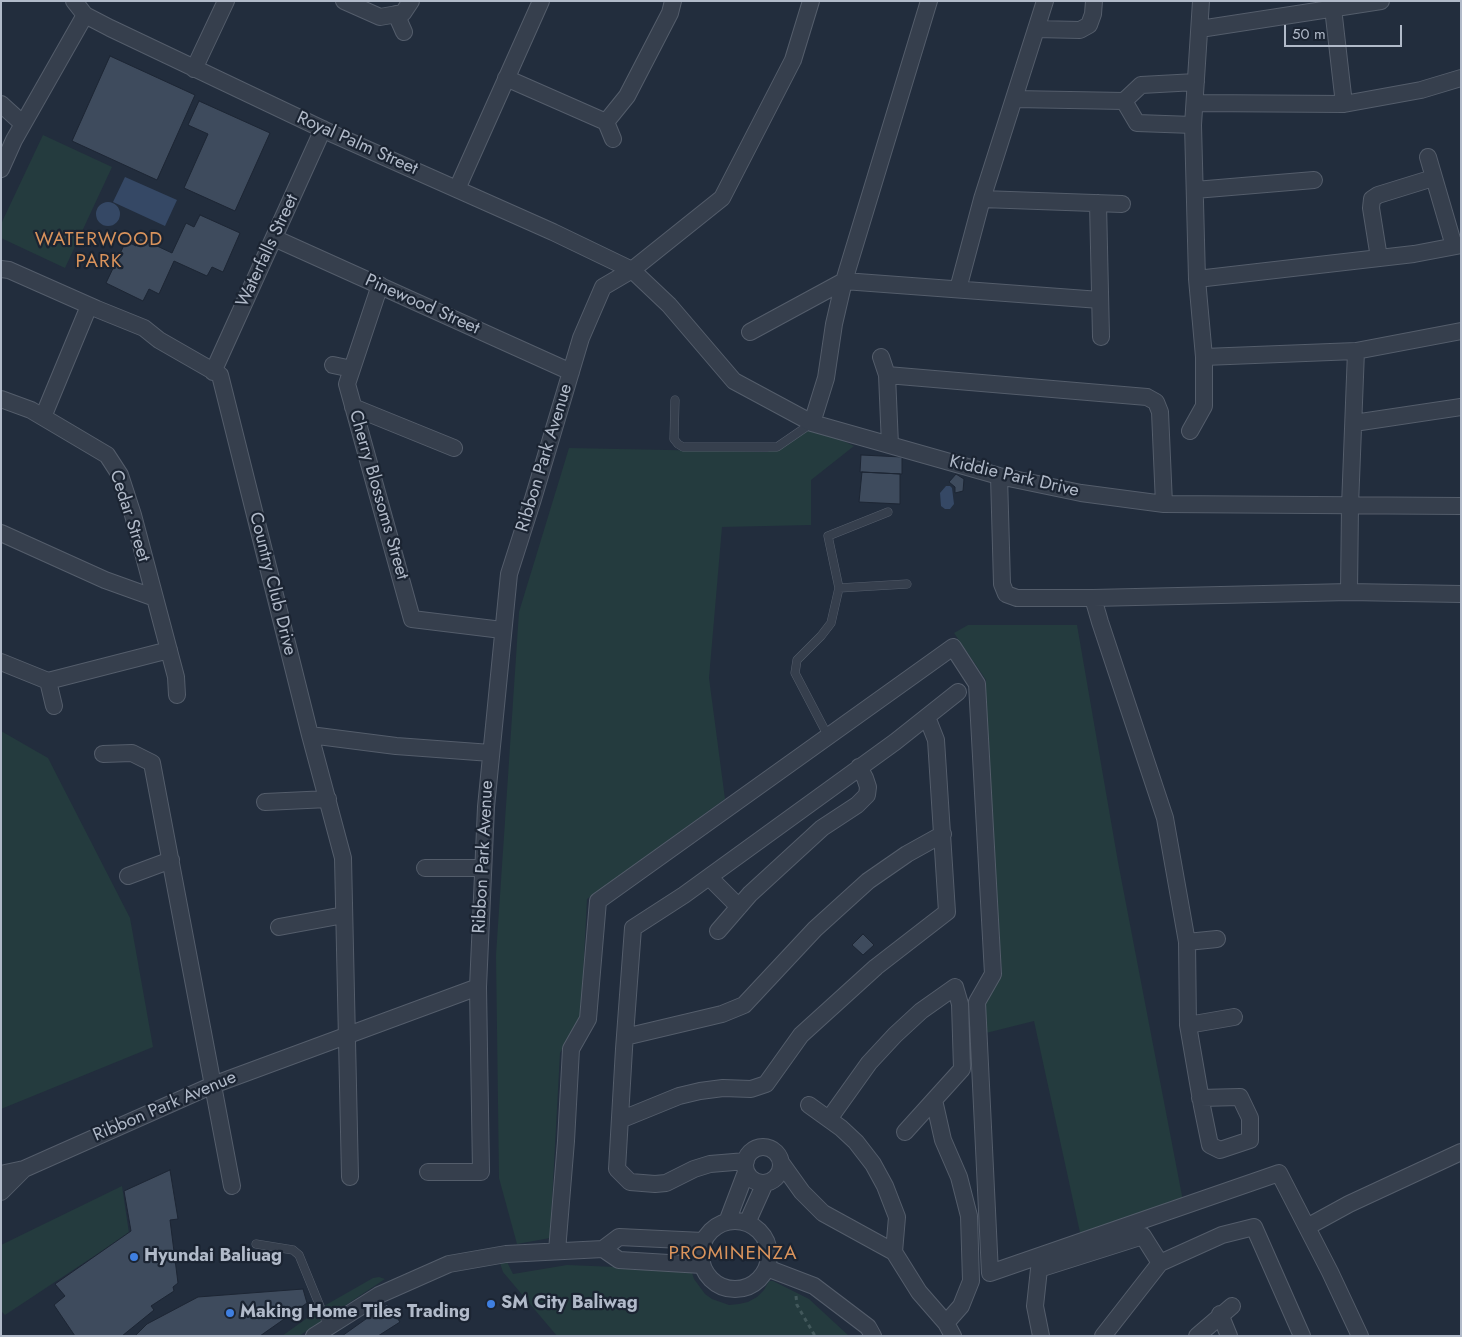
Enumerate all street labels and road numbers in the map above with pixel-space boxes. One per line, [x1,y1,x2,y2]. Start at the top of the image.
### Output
street label: Royal Palm Street [293,108,421,180]
street label: Waterfalls Street [232,191,304,311]
street label: Pinewood Street [361,270,483,340]
street label: Ribbon Park Avenue [512,381,578,535]
street label: Cherry Blossoms Street [343,408,413,582]
street label: Kiddie Park Drive [947,452,1081,502]
street label: Cedar Street [104,467,154,565]
street label: Country Club Drive [244,510,300,658]
street label: Ribbon Park Avenue [469,780,499,934]
street label: Ribbon Park Avenue [90,1067,240,1147]

